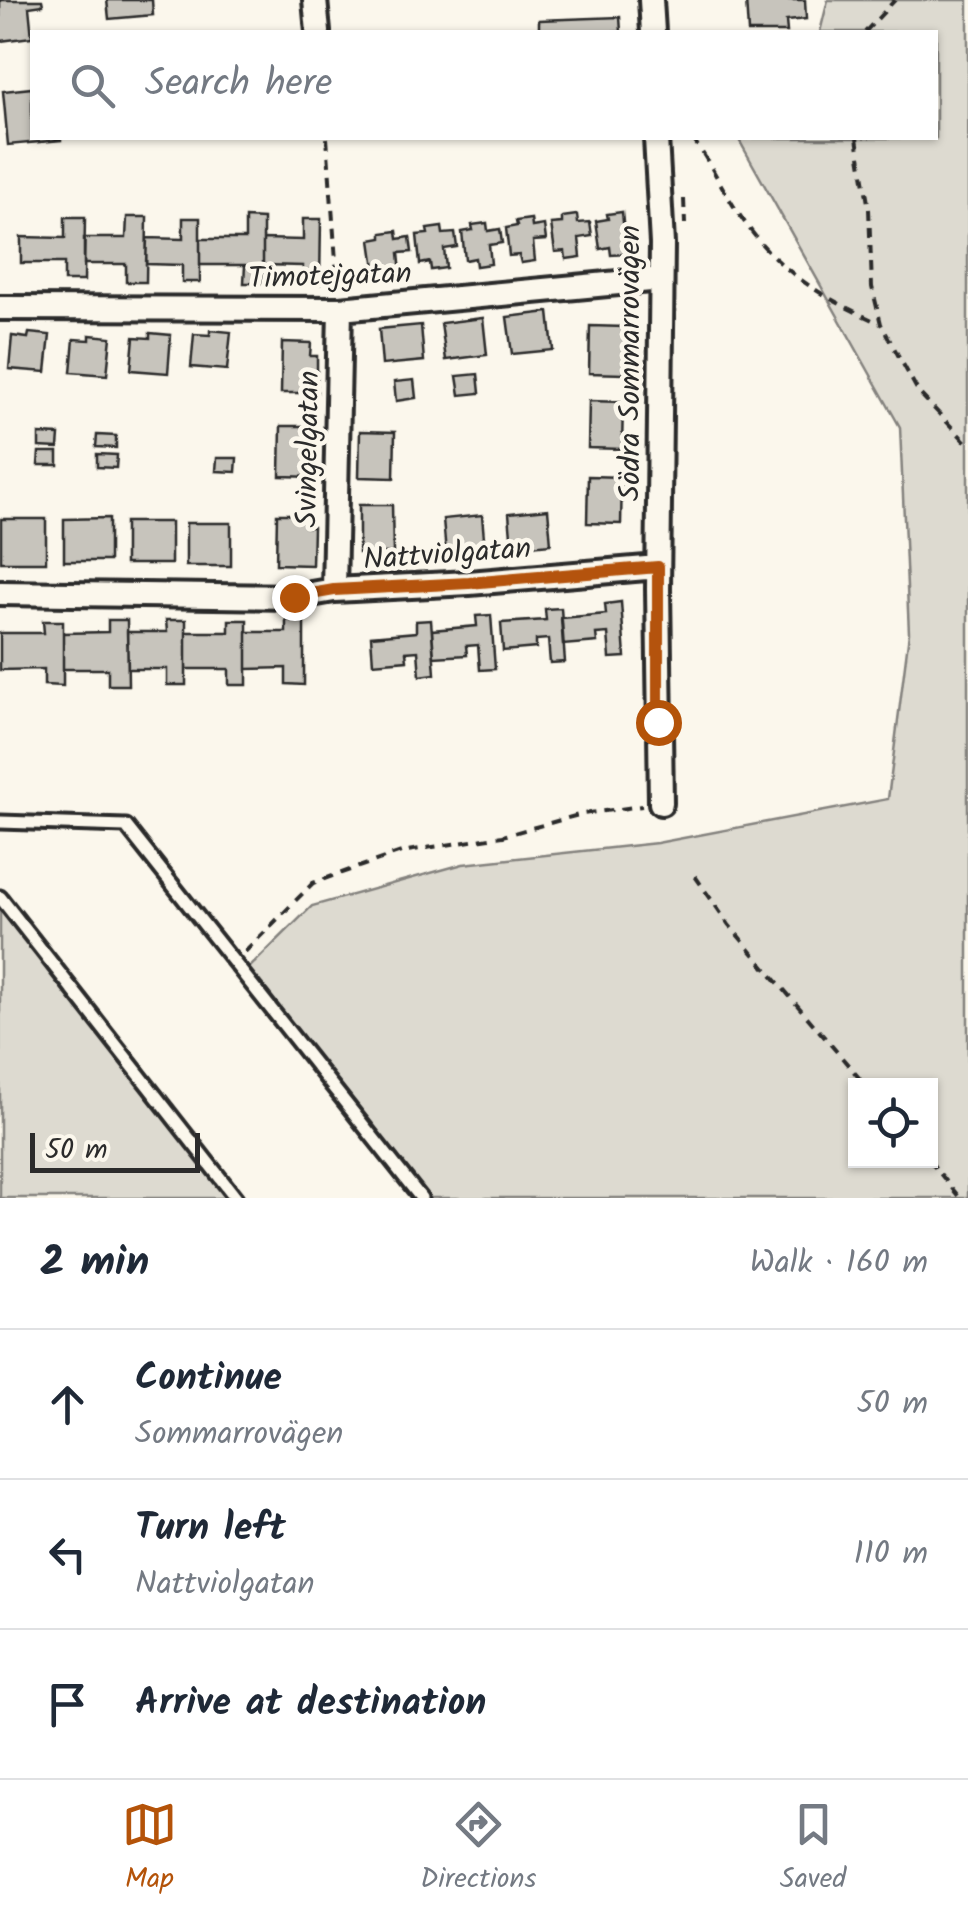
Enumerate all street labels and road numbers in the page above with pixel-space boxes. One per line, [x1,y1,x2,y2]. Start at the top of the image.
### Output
street label: Södra Sommarrovägen [607,225,655,501]
street label: Timotejgatan [248,250,413,304]
street label: Svingelgatan [284,370,334,528]
street label: Nattviolgatan [361,525,533,585]

